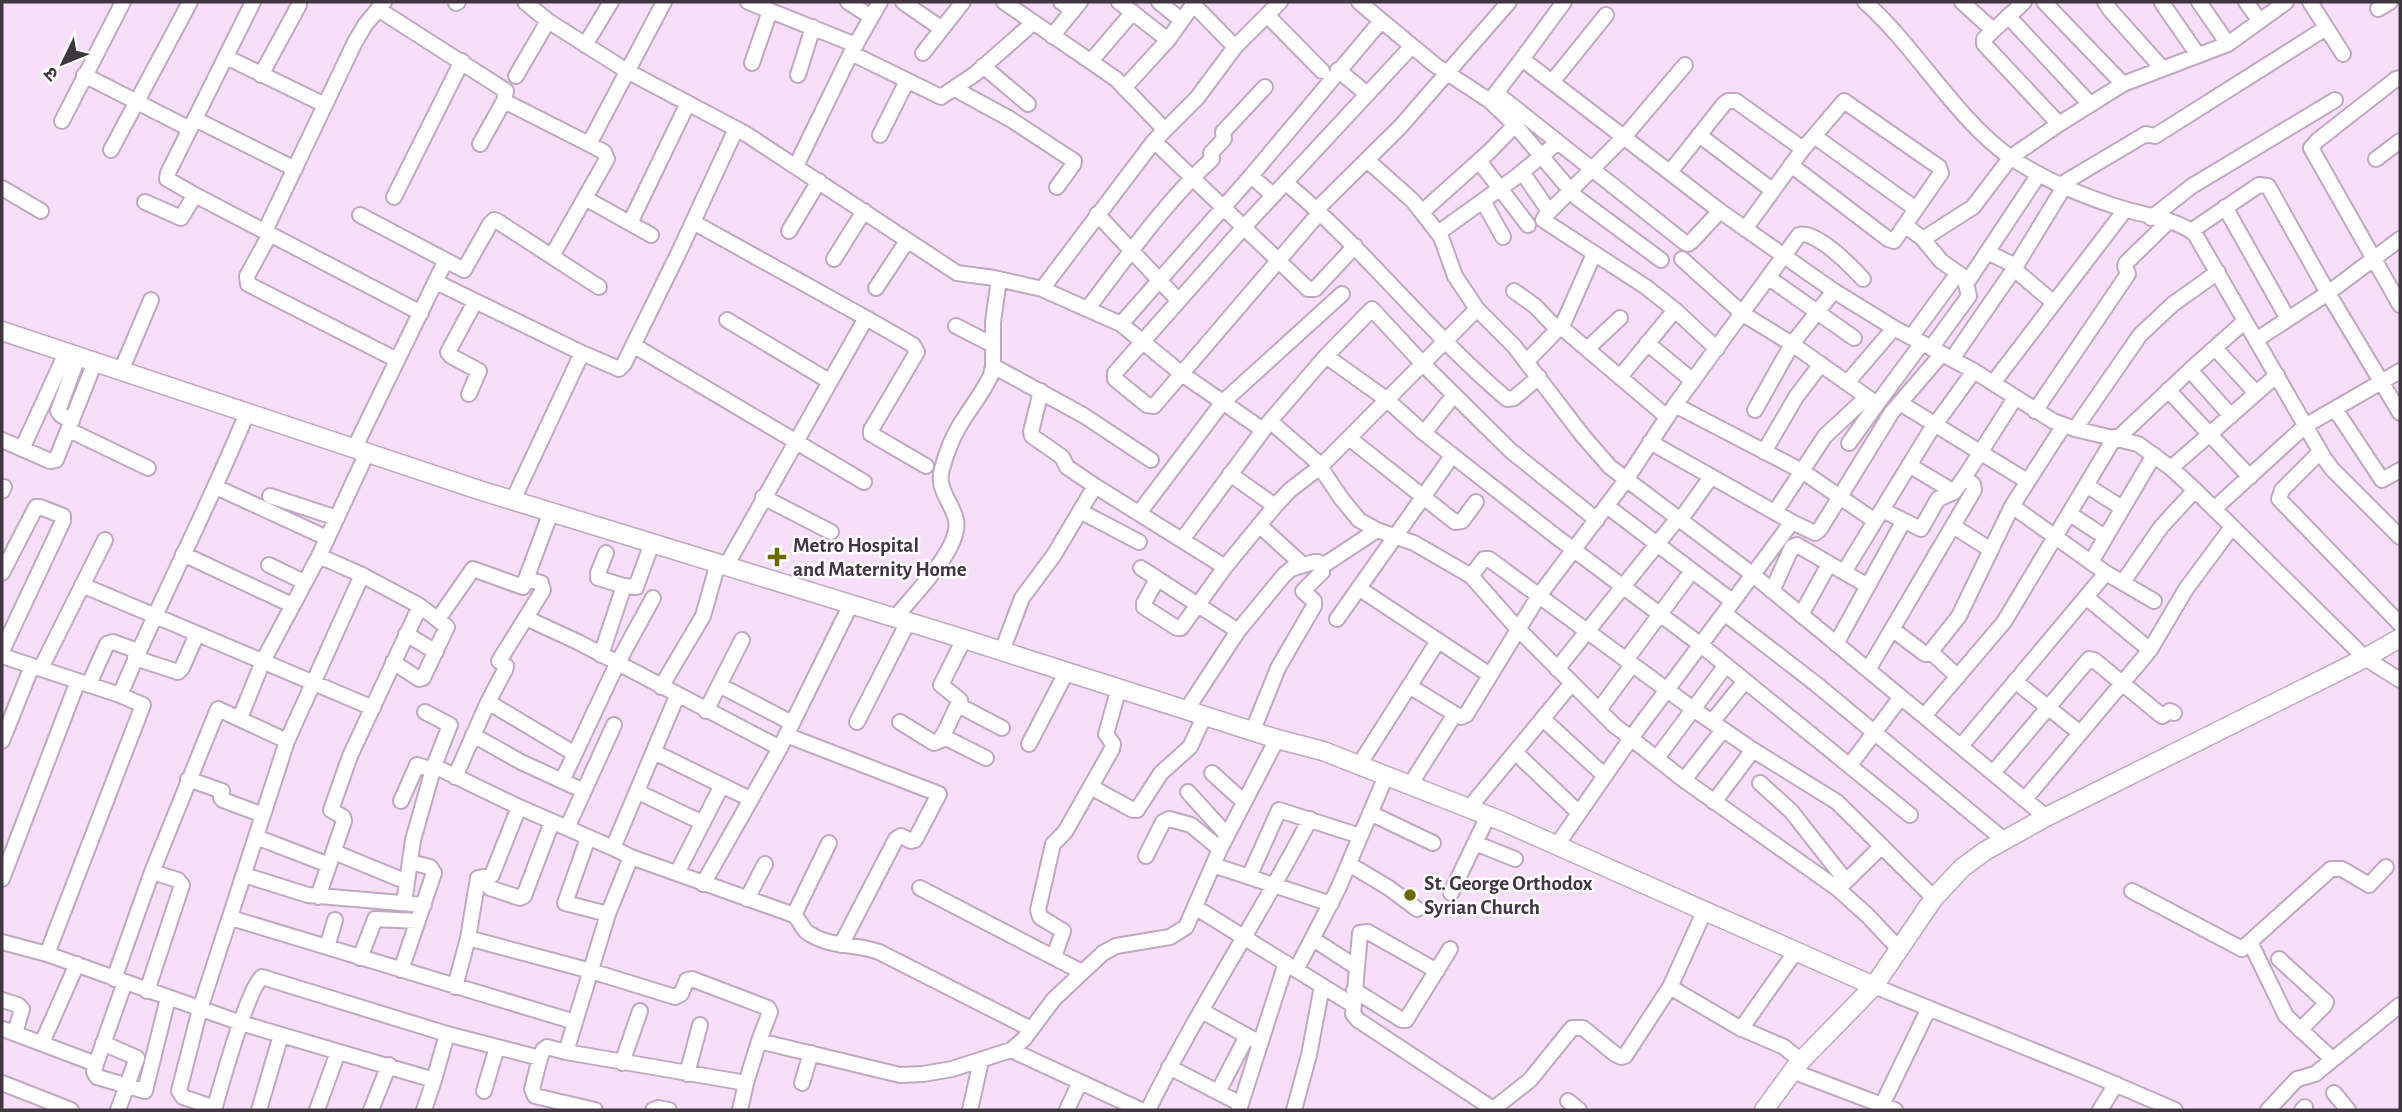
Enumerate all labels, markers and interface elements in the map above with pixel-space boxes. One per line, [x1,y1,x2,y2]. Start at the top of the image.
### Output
north arrow [28,28,98,98]
text: उ [40,62,62,84]
place label: Metro Hospital and Maternity Home [793,535,967,580]
marker: Metro Hospital and Maternity Home [767,547,787,567]
place label: St. George Orthodox Syrian Church [1424,873,1593,918]
marker: St. George Orthodox Syrian Church [1402,887,1418,903]

